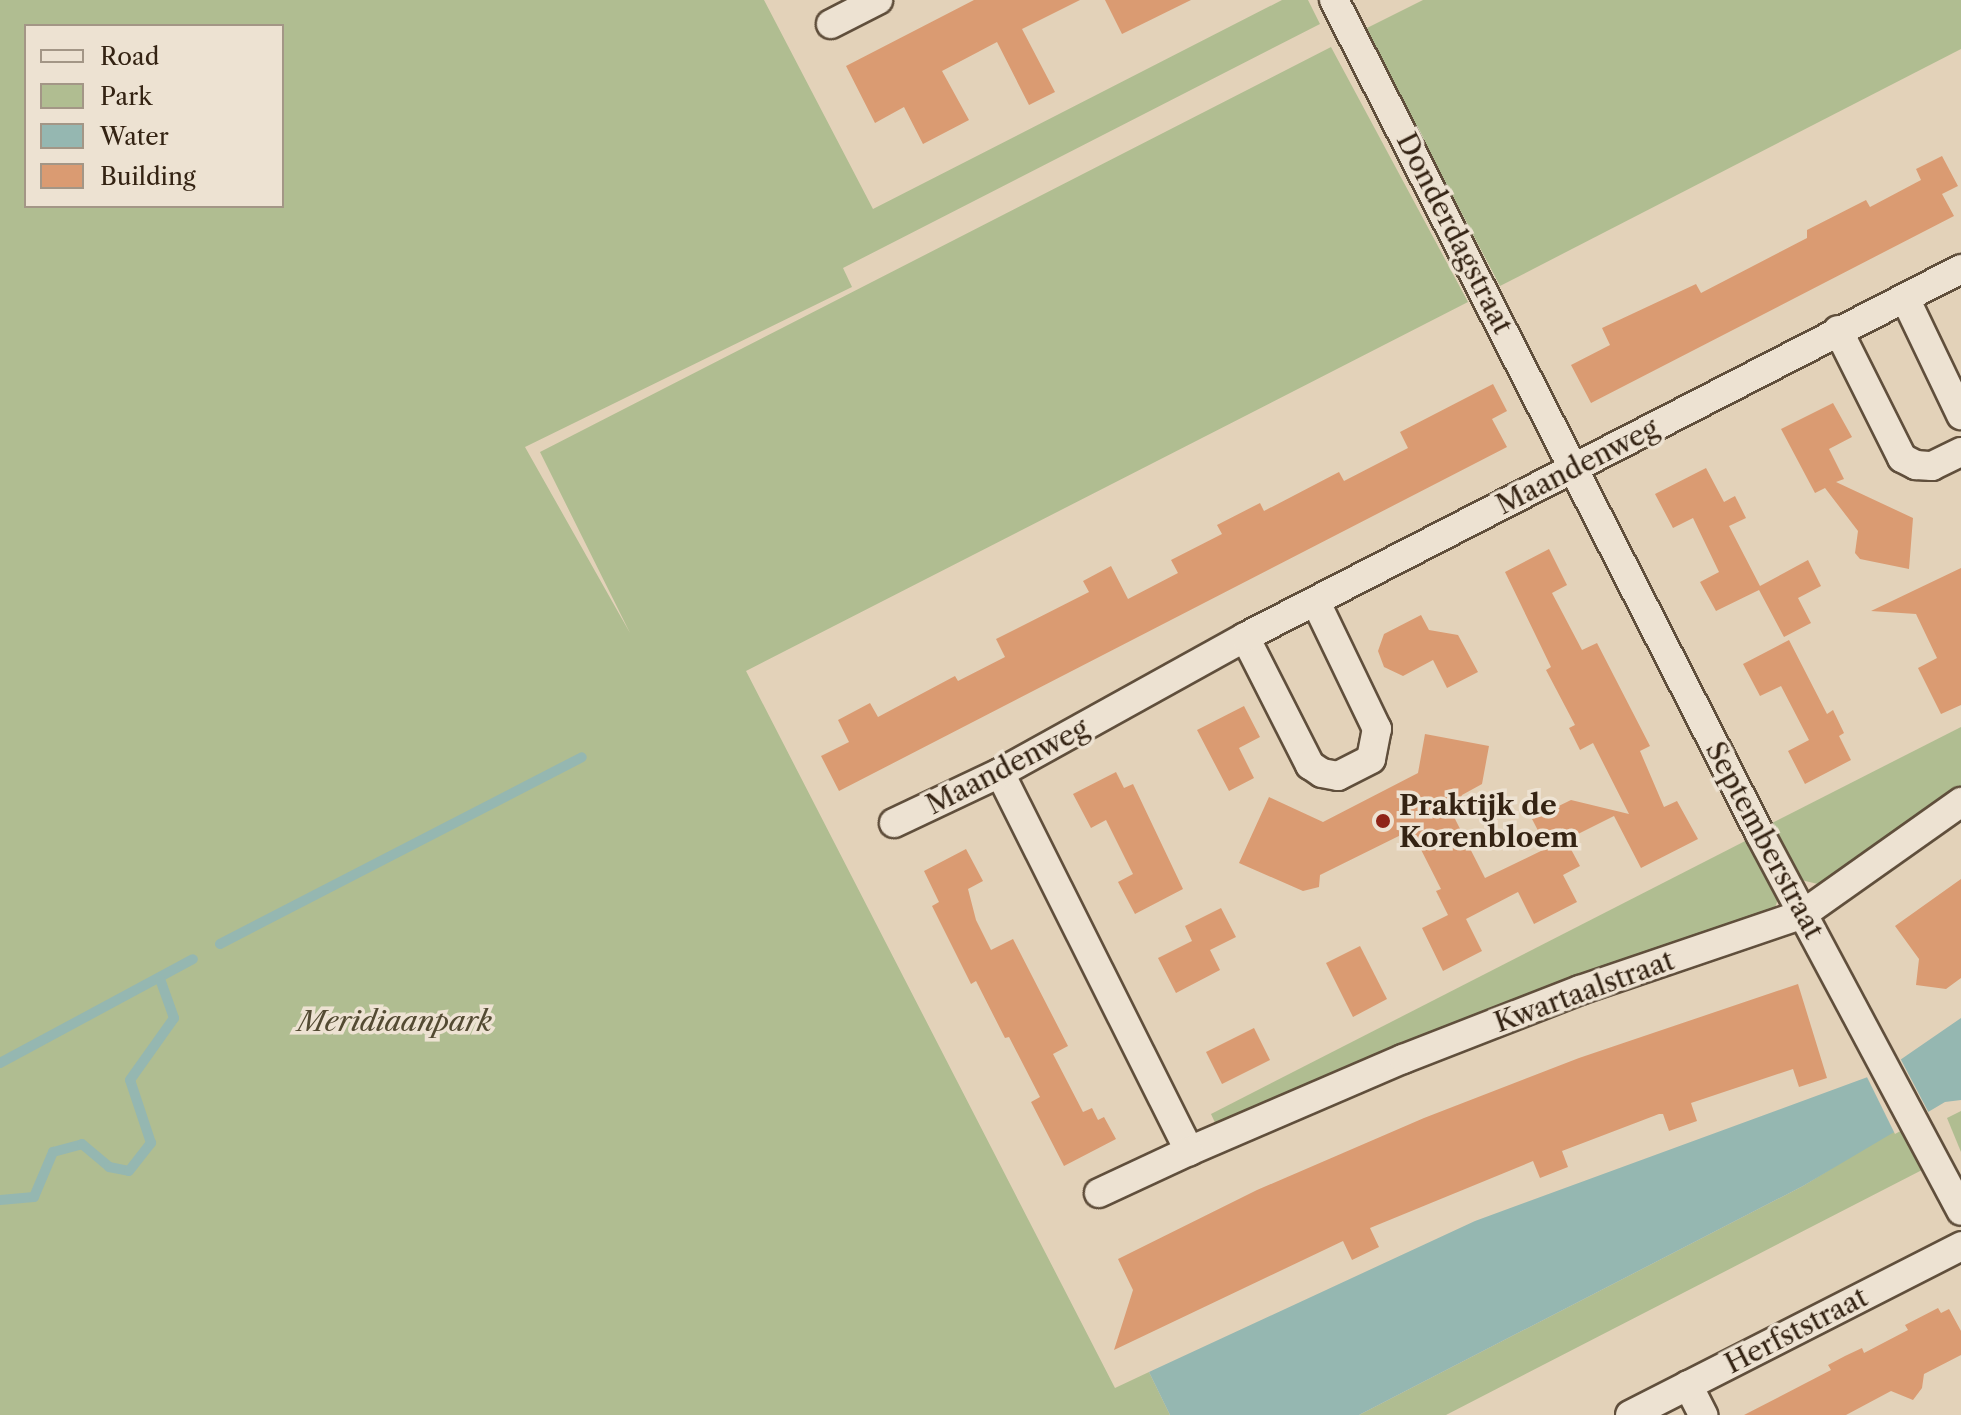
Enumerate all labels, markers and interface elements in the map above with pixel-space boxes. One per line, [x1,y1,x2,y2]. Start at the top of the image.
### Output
legend [24,24,284,208]
text: Road [100,42,159,71]
text: Park [100,82,152,111]
text: Water [100,122,169,151]
street label: Donderdagstraat [1390,127,1520,339]
text: Building [100,162,196,191]
street label: Maandenweg [1490,411,1664,521]
street label: Maandenweg [920,711,1094,821]
street label: Septemberstraat [1699,736,1831,944]
place label: Praktijk de Korenbloem [1399,788,1578,854]
marker: Praktijk de Korenbloem [1374,812,1392,830]
street label: Kwartaalstraat [1489,943,1679,1039]
park label: Meridiaanpark [298,1004,492,1038]
street label: Herfststraat [1719,1280,1873,1380]

